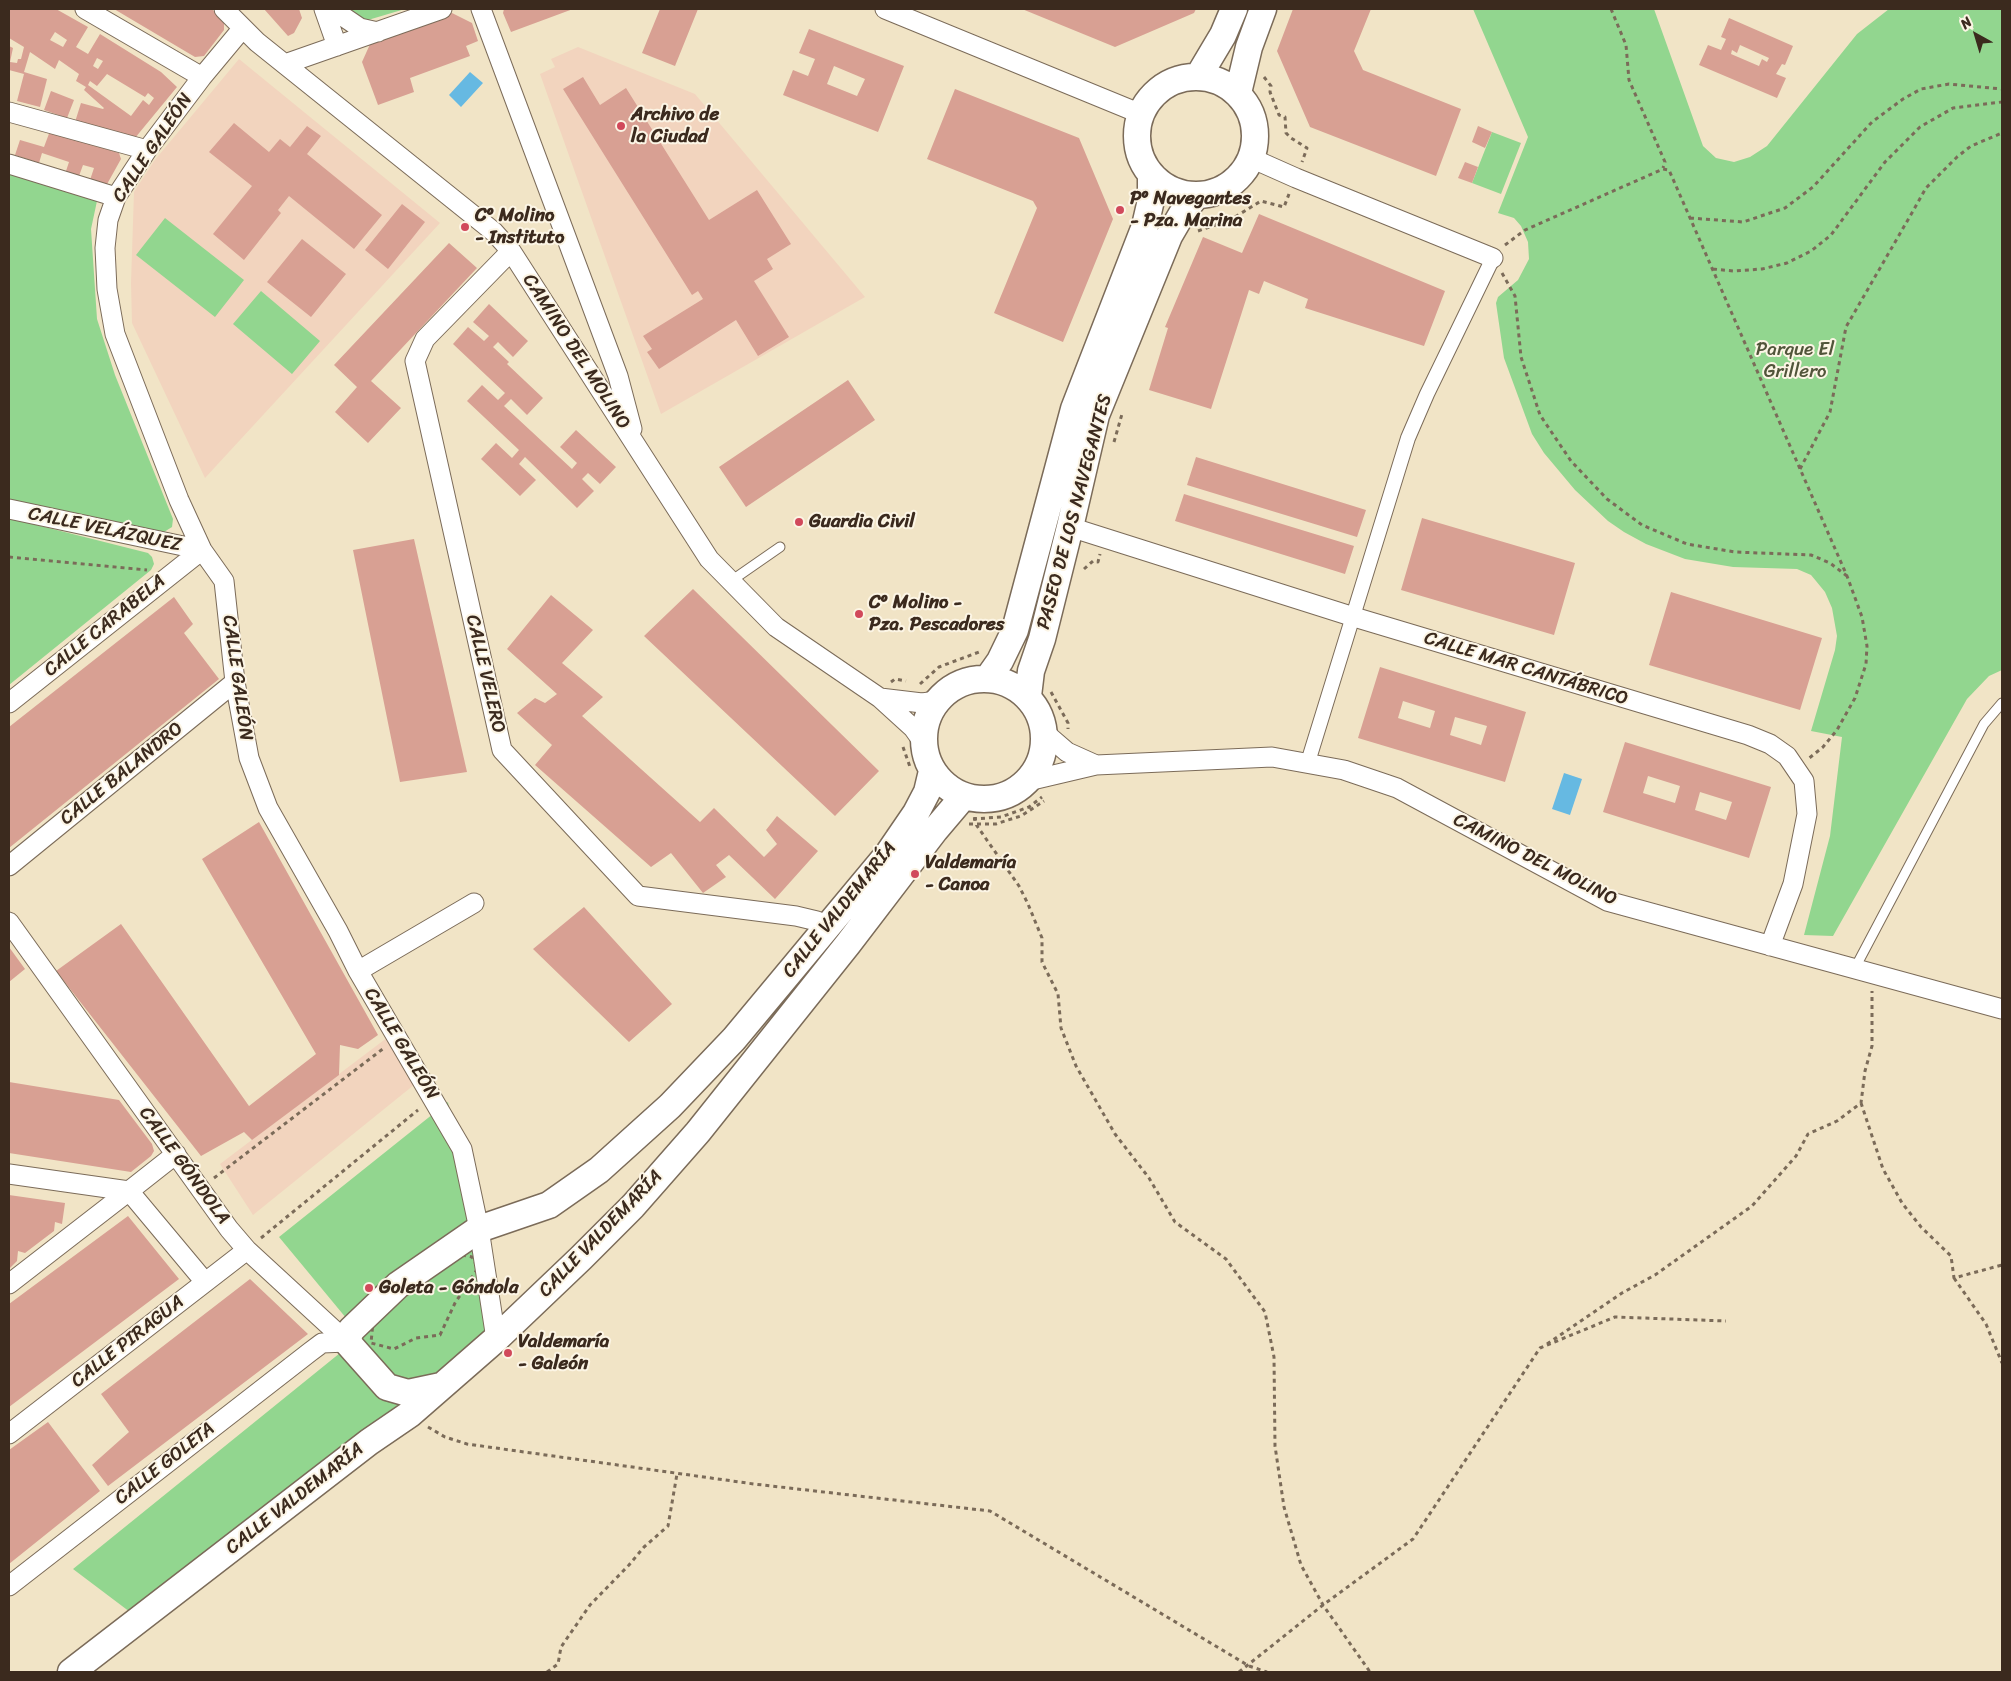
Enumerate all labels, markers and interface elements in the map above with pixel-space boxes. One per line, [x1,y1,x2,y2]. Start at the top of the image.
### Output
north arrow [1951,10,2001,60]
text: N [1955,10,1978,36]
street label: CALLE GALEÓN [108,89,198,207]
place label: Archivo de la Ciudad [631,104,719,148]
marker: Archivo de la Ciudad [615,120,627,132]
place label: Pº Navegantes - Pza. Marina [1130,188,1251,232]
marker: Pº Navegantes - Pza. Marina [1114,204,1126,216]
place label: Cº Molino - Instituto [475,205,564,249]
marker: Cº Molino - Instituto [459,221,471,233]
street label: CAMINO DEL MOLINO [517,270,635,434]
park label: Parque El Grillero [1756,339,1834,383]
street label: PASEO DE LOS NAVEGANTES [1033,392,1117,632]
street label: CALLE VELÁZQUEZ [26,503,184,557]
place label: Guardia Civil [809,511,915,533]
marker: Guardia Civil [793,516,805,528]
street label: CALLE CARABELA [40,570,170,682]
place label: Cº Molino - Pza. Pescadores [869,592,1005,636]
marker: Cº Molino - Pza. Pescadores [853,608,865,620]
street label: CALLE VELERO [460,613,510,735]
street label: CALLE GALEÓN [217,614,257,742]
street label: CALLE MAR CANTÁBRICO [1421,627,1631,711]
street label: CALLE BALANDRO [56,717,188,831]
street label: CAMINO DEL MOLINO [1449,809,1621,911]
street label: CALLE VALDEMARÍA [778,837,902,983]
place label: Valdemaría - Canoa [925,852,1016,896]
marker: Valdemaría - Canoa [909,868,921,880]
street label: CALLE GALEÓN [359,984,443,1104]
street label: CALLE GÓNDOLA [134,1103,234,1229]
street label: CALLE VALDEMARÍA [534,1166,668,1302]
place label: Goleta - Góndola [379,1277,519,1299]
marker: Goleta - Góndola [363,1282,375,1294]
street label: CALLE PIRAGUA [67,1291,189,1393]
place label: Valdemaría - Galeón [518,1331,609,1375]
marker: Valdemaría - Galeón [502,1347,514,1359]
street label: CALLE GOLETA [111,1418,219,1510]
street label: CALLE VALDEMARÍA [222,1438,368,1560]

